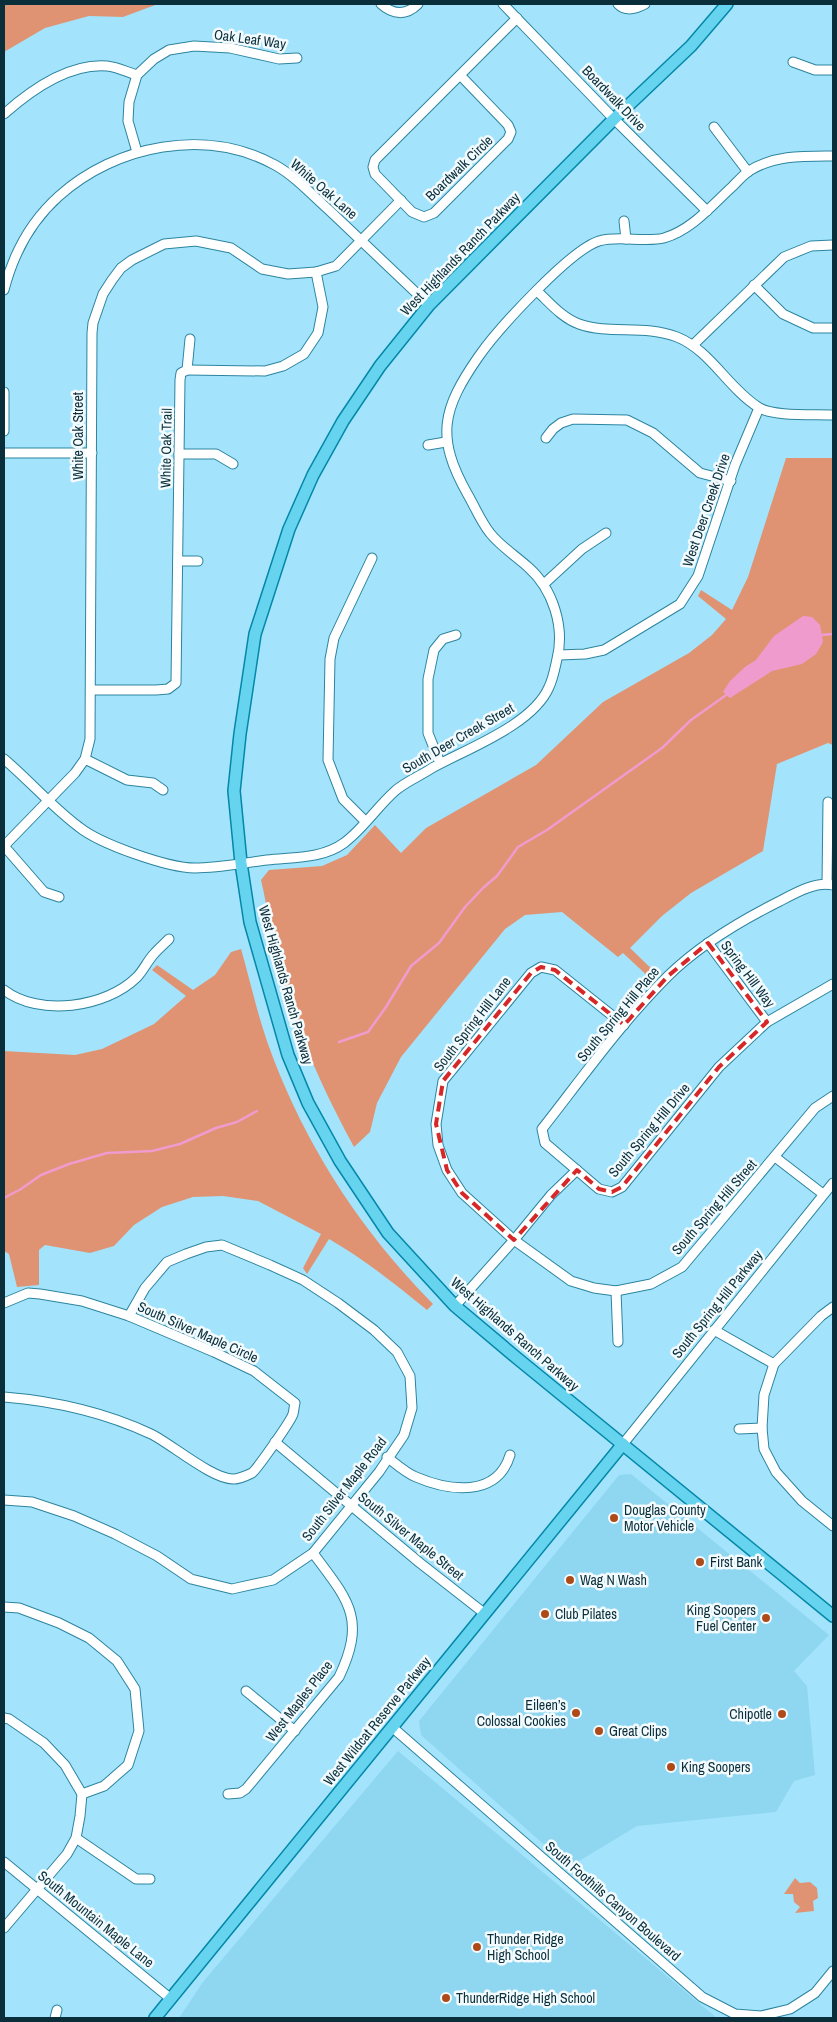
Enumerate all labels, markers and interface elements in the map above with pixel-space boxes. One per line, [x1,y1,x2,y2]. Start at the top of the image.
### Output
street label: Oak Leaf Way [213,25,287,53]
street label: Boardwalk Drive [578,61,650,135]
street label: Boardwalk Circle [422,131,496,205]
street label: White Oak Lane [287,155,361,223]
street label: West Highlands Ranch Parkway [396,188,524,319]
street label: White Oak Street [69,392,87,480]
street label: White Oak Trail [156,408,176,488]
street label: West Deer Creek Drive [678,451,734,569]
street label: South Deer Creek Street [399,699,517,777]
street label: West Highlands Ranch Parkway [255,903,317,1067]
street label: Spring Hill Way [717,937,779,1011]
street label: South Spring Hill Place [573,963,663,1065]
street label: South Spring Hill Lane [429,973,515,1075]
street label: South Spring Hill Drive [604,1079,694,1181]
street label: South Spring Hill Street [668,1156,760,1258]
street label: South Spring Hill Parkway [668,1246,766,1362]
street label: West Highlands Ranch Parkway [447,1273,583,1395]
street label: South Silver Maple Circle [135,1297,261,1367]
street label: South Silver Maple Road [298,1433,390,1545]
street label: South Silver Maple Street [354,1488,468,1584]
place label: Douglas County Motor Vehicle [624,1501,706,1535]
marker: Douglas County Motor Vehicle [608,1512,620,1524]
place label: First Bank [710,1553,763,1571]
marker: First Bank [694,1556,706,1568]
place label: Wag N Wash [580,1571,647,1589]
marker: Wag N Wash [564,1574,576,1586]
place label: King Soopers Fuel Center [686,1601,756,1635]
place label: Club Pilates [555,1605,617,1623]
marker: Club Pilates [539,1608,551,1620]
marker: King Soopers Fuel Center [760,1612,772,1624]
street label: West Wildcat Reserve Parkway [319,1653,435,1789]
street label: West Maples Place [262,1657,336,1745]
place label: Eileen’s Colossal Cookies [477,1696,566,1730]
place label: Chipotle [729,1705,772,1723]
marker: Eileen’s Colossal Cookies [570,1707,582,1719]
marker: Chipotle [776,1708,788,1720]
place label: Great Clips [609,1722,667,1740]
marker: Great Clips [593,1725,605,1737]
place label: King Soopers [681,1758,751,1776]
marker: King Soopers [665,1761,677,1773]
street label: South Foothills Canyon Boulevard [542,1837,684,1965]
street label: South Mountain Maple Lane [34,1867,158,1971]
place label: Thunder Ridge High School [487,1930,564,1964]
marker: Thunder Ridge High School [471,1941,483,1953]
place label: ThunderRidge High School [456,1989,595,2007]
marker: ThunderRidge High School [440,1992,452,2004]

